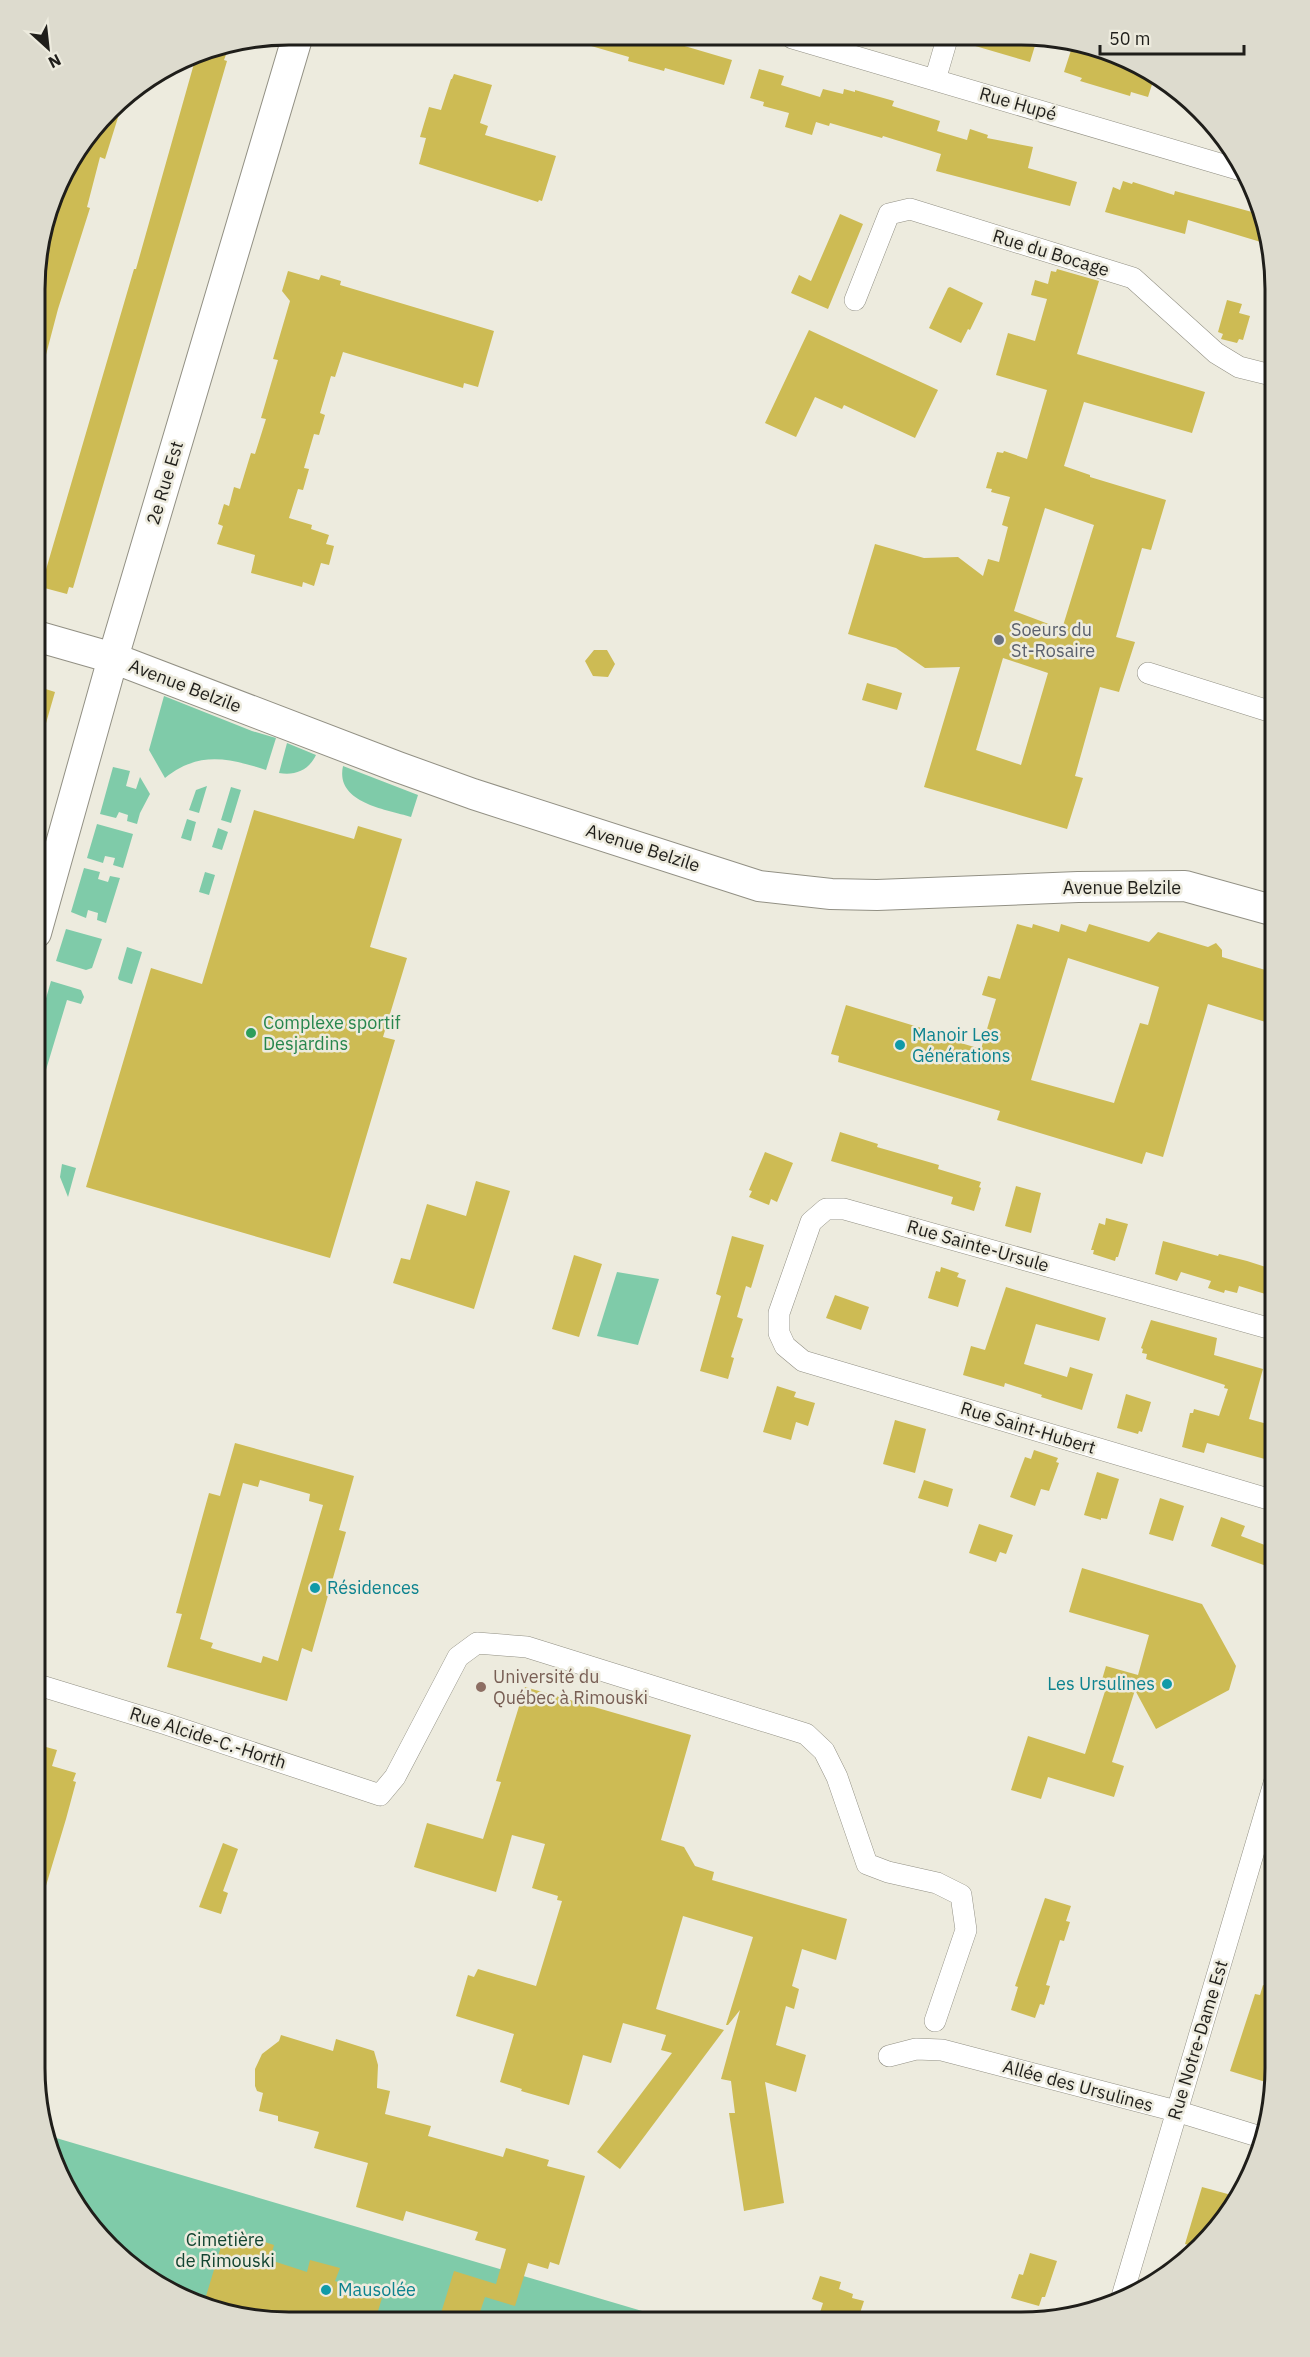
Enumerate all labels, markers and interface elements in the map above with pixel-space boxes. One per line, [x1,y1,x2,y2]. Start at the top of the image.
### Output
north arrow [18,18,78,78]
scale bar [1100,18,1244,56]
text: 50 m [1109,27,1151,50]
text: N [45,50,65,73]
street label: Rue Hupé [977,82,1059,126]
street label: Rue du Bocage [990,224,1112,281]
street label: 2e Rue Est [141,438,188,527]
place label: Soeurs du St-Rosaire [1011,618,1095,662]
marker: Soeurs du St-Rosaire [992,633,1006,647]
street label: Avenue Belzile [126,654,245,718]
street label: Avenue Belzile [583,818,703,877]
street label: Avenue Belzile [1063,876,1181,899]
place label: Complexe sportif Desjardins [263,1011,401,1055]
place label: Manoir Les Générations [912,1023,1011,1067]
marker: Complexe sportif Desjardins [244,1026,258,1040]
marker: Manoir Les Générations [893,1038,907,1052]
street label: Rue Sainte-Ursule [904,1214,1052,1277]
street label: Rue Saint-Hubert [958,1396,1098,1459]
place label: Résidences [327,1576,420,1599]
marker: Résidences [308,1581,322,1595]
place label: Université du Québec à Rimouski [493,1665,648,1709]
place label: Les Ursulines [1047,1672,1155,1695]
marker: Les Ursulines [1160,1677,1174,1691]
marker: Université du Québec à Rimouski [474,1680,488,1694]
street label: Rue Alcide-C.-Horth [127,1701,289,1774]
street label: Rue Notre-Dame Est [1162,1957,1233,2122]
street label: Allée des Ursulines [1000,2054,1156,2117]
park label: Cimetière de Rimouski [175,2228,275,2272]
place label: Mausolée [338,2278,416,2301]
marker: Mausolée [319,2283,333,2297]

